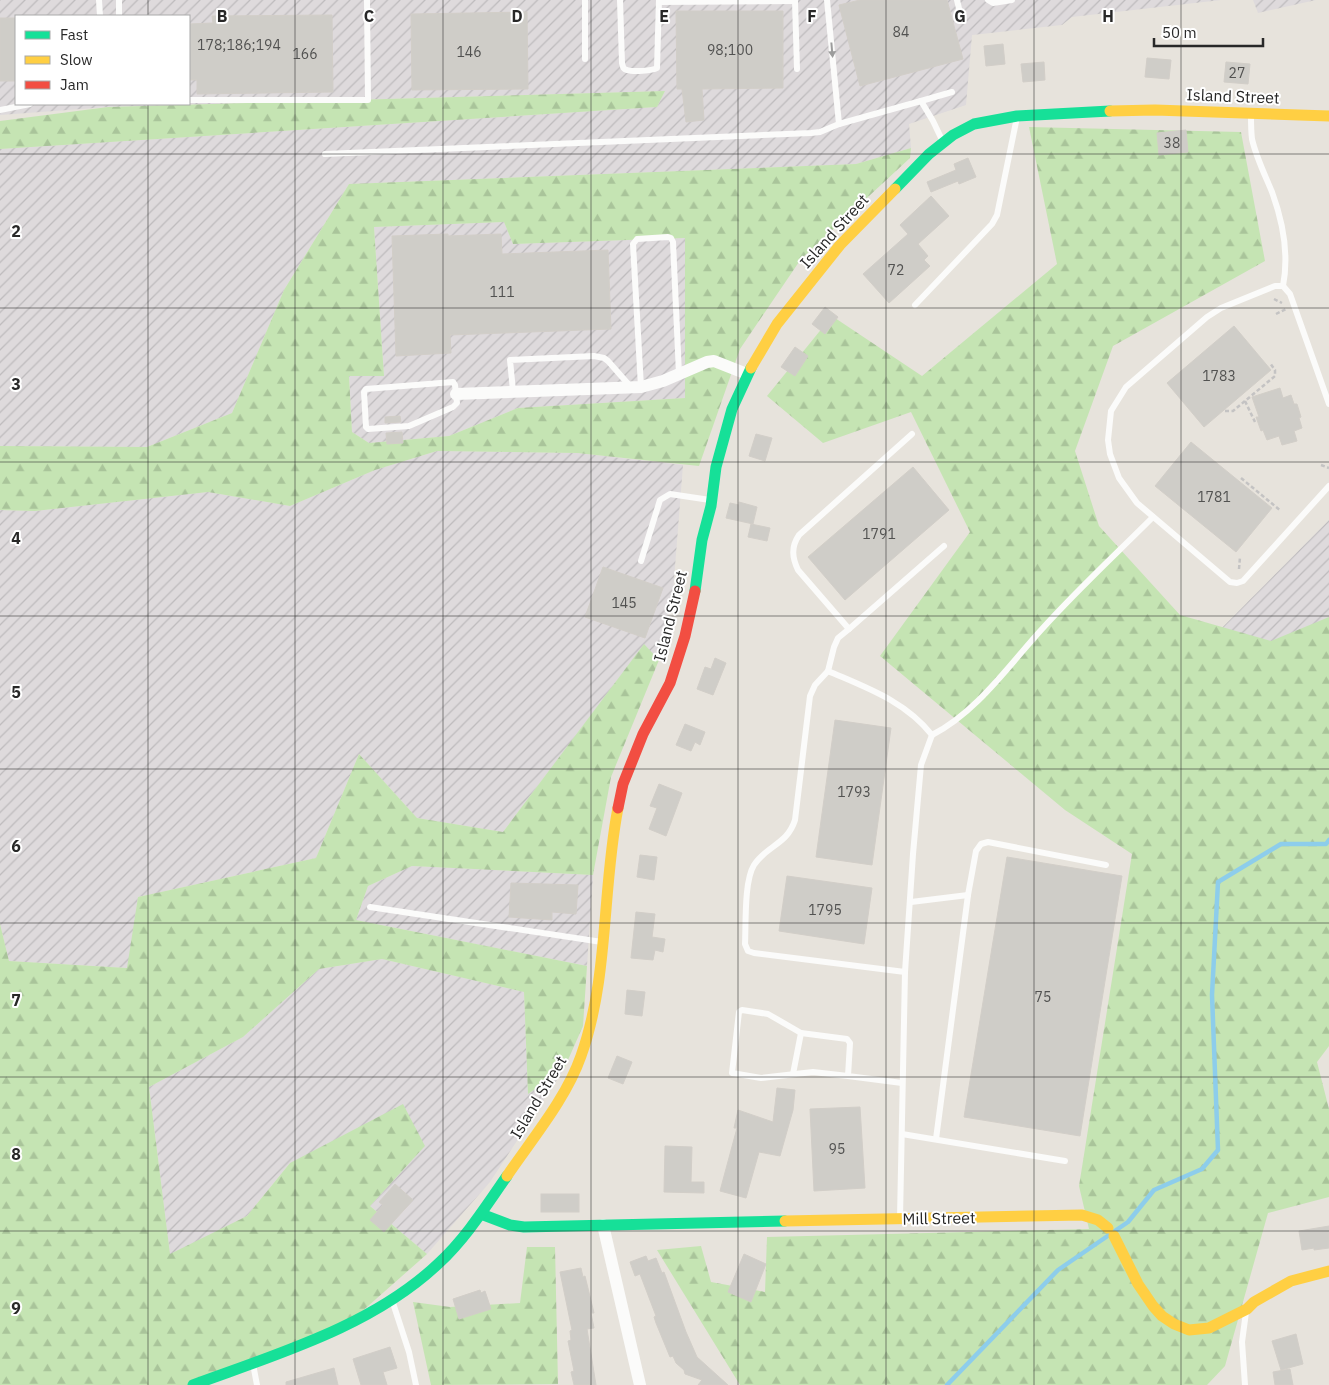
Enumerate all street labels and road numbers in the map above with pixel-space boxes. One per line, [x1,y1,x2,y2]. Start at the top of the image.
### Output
street label: Island Street [1186,84,1280,108]
street label: Island Street [795,190,873,272]
street label: Island Street [649,568,691,664]
street label: Island Street [505,1052,571,1142]
street label: Mill Street [902,1207,976,1229]

